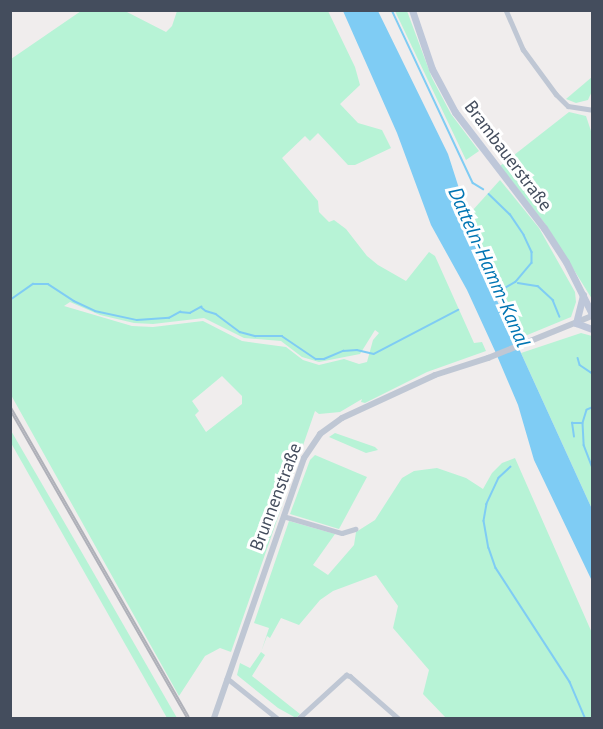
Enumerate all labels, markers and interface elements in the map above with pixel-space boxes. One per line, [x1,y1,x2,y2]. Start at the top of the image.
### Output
street label: Brambauerstraße [460,97,556,215]
water label: Datteln-Hamm-Kanal [443,183,535,351]
street label: Brunnenstraße [246,440,306,554]

